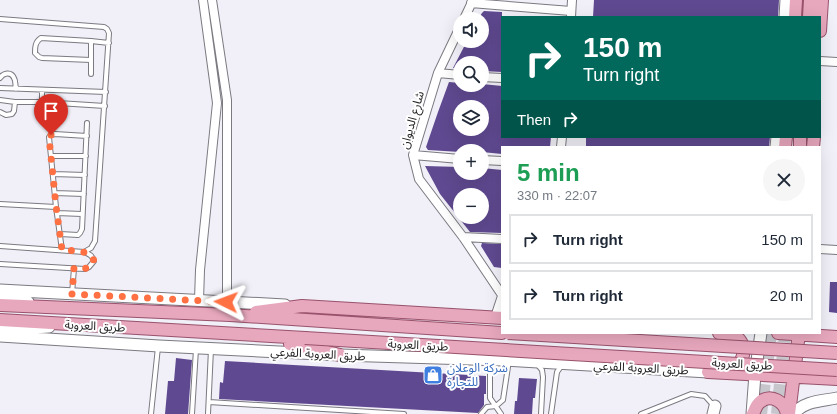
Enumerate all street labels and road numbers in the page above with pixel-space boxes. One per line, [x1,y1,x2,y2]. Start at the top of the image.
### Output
street label: شارع الديوان [397,90,429,151]
street label: طريق العروبة [64,317,126,336]
street label: طريق العروبة [387,336,449,355]
street label: طريق العروبة الفرعي [270,345,366,366]
street label: طريق العروبة [711,355,773,374]
street label: طريق العروبة الفرعي [593,359,689,380]

